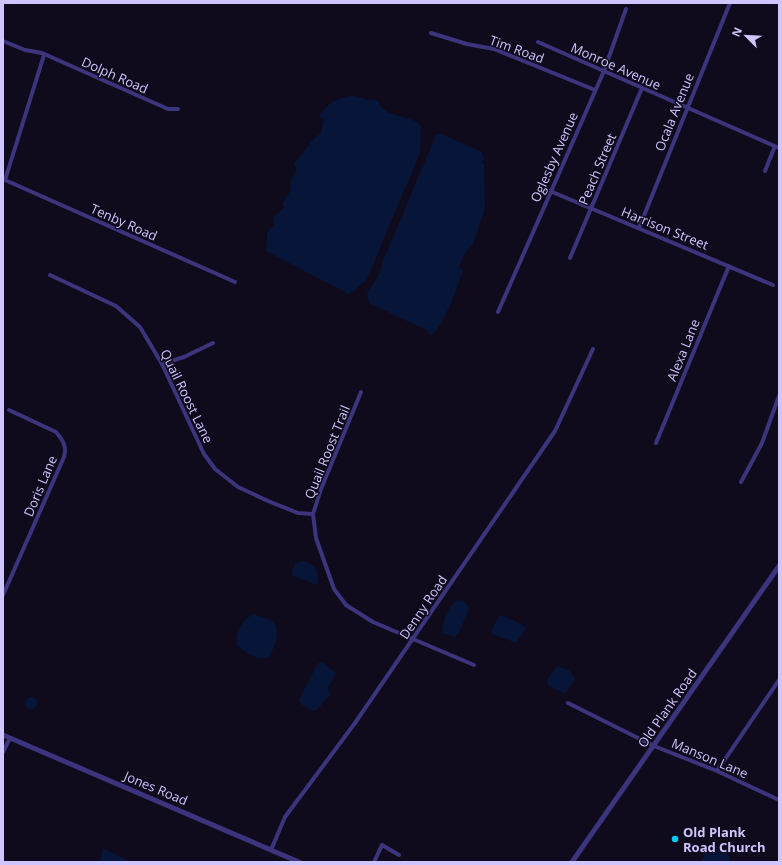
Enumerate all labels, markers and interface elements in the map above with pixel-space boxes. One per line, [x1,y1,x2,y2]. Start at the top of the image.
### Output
north arrow [726,16,766,56]
text: N [728,25,745,39]
street label: Tim Road [487,31,547,67]
street label: Monroe Avenue [568,38,664,94]
street label: Dolph Road [79,52,151,98]
street label: Ocala Avenue [650,70,698,154]
street label: Oglesby Avenue [526,109,582,205]
street label: Peach Street [574,130,620,208]
street label: Tenby Road [88,199,160,245]
street label: Harrison Street [619,202,712,254]
street label: Alexa Lane [662,316,704,384]
street label: Quail Roost Lane [156,346,218,446]
street label: Quail Roost Trail [300,403,354,501]
street label: Doris Lane [19,453,61,519]
street label: Denny Road [395,571,451,643]
street label: Old Plank Road [633,665,701,751]
street label: Manson Lane [669,734,751,782]
street label: Jones Road [120,766,190,809]
place label: Old Plank Road Church [683,823,766,856]
marker: Old Plank Road Church [670,834,680,844]

